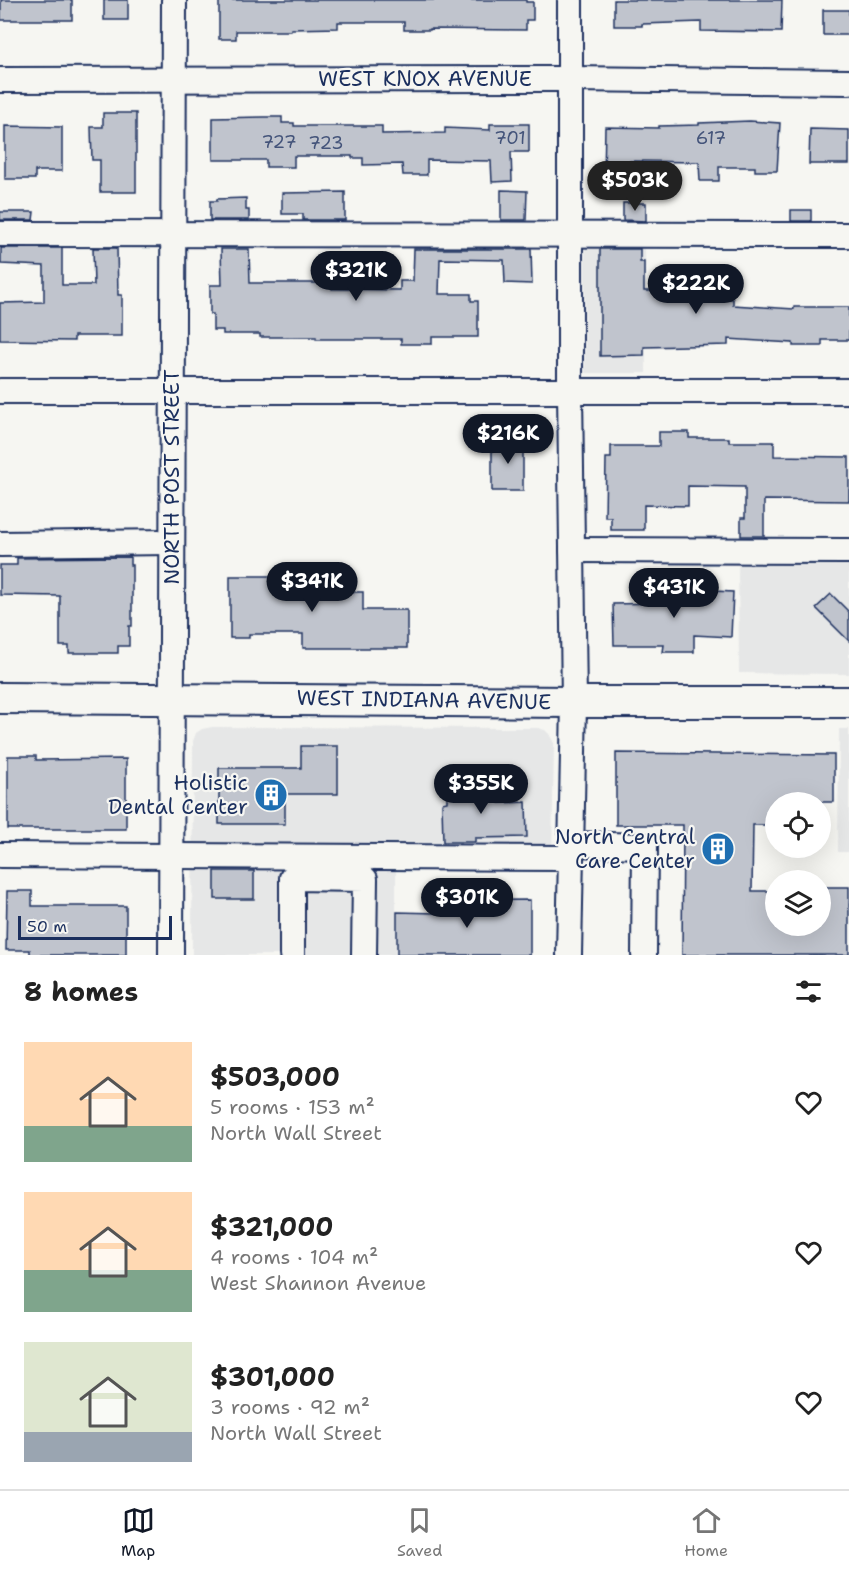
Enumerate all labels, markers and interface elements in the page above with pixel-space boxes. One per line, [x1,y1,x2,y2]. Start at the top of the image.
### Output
street label: WEST KNOX AVENUE [318,65,532,93]
house number: 701 [494,126,526,150]
house number: 617 [696,126,726,150]
house number: 727 [261,130,297,154]
house number: 723 [308,131,344,155]
pin: $503K [593,161,677,212]
text: $503K [601,167,669,193]
pin: $321K [314,251,398,302]
text: $321K [325,257,387,283]
pin: $222K [654,264,738,315]
text: $222K [662,270,730,296]
street label: NORTH POST STREET [158,369,186,585]
pin: $216K [466,414,550,465]
text: $216K [477,420,539,446]
pin: $341K [270,562,354,613]
text: $341K [281,568,343,594]
pin: $431K [632,568,716,619]
text: $431K [643,574,705,600]
street label: WEST INDIANA AVENUE [296,684,552,716]
pin: $355K [439,764,523,815]
place label: Holistic Dental Center [108,769,248,821]
text: $355K [448,770,514,796]
building icon: Holistic Dental Center [253,777,289,813]
map controls [765,792,831,936]
button: locate [765,792,831,858]
place label: North Central Care Center [555,823,696,875]
building icon: North Central Care Center [700,831,736,867]
button: layers [765,870,831,936]
pin: $301K [425,878,509,929]
text: $301K [435,884,499,910]
scale bar [18,913,172,941]
text: 50 m [27,916,67,937]
text: 8 homes [24,974,138,1009]
icon: filters [792,975,825,1008]
text: $503,000 [210,1059,340,1094]
icon: home [72,1066,144,1138]
icon: heart [792,1086,825,1119]
text: 5 rooms · 153 m² [210,1094,375,1120]
text: North Wall Street [210,1120,382,1146]
text: $321,000 [210,1209,334,1244]
icon: home [72,1216,144,1288]
icon: heart [792,1236,825,1269]
text: 4 rooms · 104 m² [210,1244,378,1270]
text: West Shannon Avenue [210,1270,426,1296]
text: $301,000 [210,1359,335,1394]
icon: home [72,1366,144,1438]
icon: heart [792,1386,825,1419]
text: 3 rooms · 92 m² [210,1394,370,1420]
text: North Wall Street [210,1420,382,1446]
tab: Map [121,1504,155,1561]
tab: Saved [397,1504,442,1561]
tab: Home [684,1504,728,1561]

